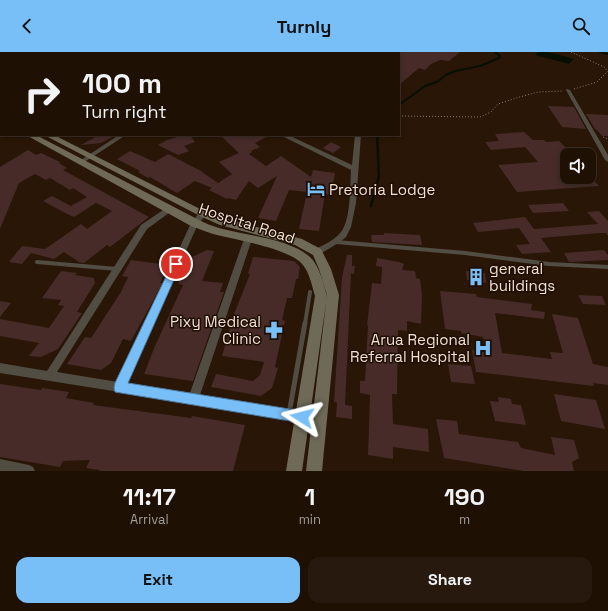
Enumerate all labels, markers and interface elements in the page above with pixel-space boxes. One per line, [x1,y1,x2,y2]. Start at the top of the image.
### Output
icon: back [16,15,38,37]
text: Turnly [277,15,331,38]
icon: search [570,15,592,37]
text: 100 m [82,65,162,101]
icon: right [16,68,68,120]
text: Turn right [82,100,166,123]
map controls [560,148,596,184]
button: sound [560,148,596,184]
hotel icon: Pretoria Lodge [306,179,326,199]
place label: Pretoria Lodge [329,180,435,199]
street label: Hospital Road [196,198,298,248]
pin [159,247,193,281]
icon: arrive [165,253,187,275]
place label: general buildings [489,259,555,295]
building icon: general buildings [466,267,486,287]
place label: Pixy Medical Clinic [170,312,261,348]
pharmacy icon: Pixy Medical Clinic [264,320,284,340]
place label: Arua Regional Referral Hospital [350,330,470,366]
hospital icon: Arua Regional Referral Hospital [473,338,493,358]
position arrow [281,396,323,438]
text: 11:17 [123,481,176,512]
text: 1 [304,481,315,512]
text: 190 [444,481,485,512]
text: Arrival [130,511,169,528]
text: min [299,511,321,528]
text: m [459,511,470,528]
button: Exit [16,557,300,603]
button: Share [308,557,592,603]

